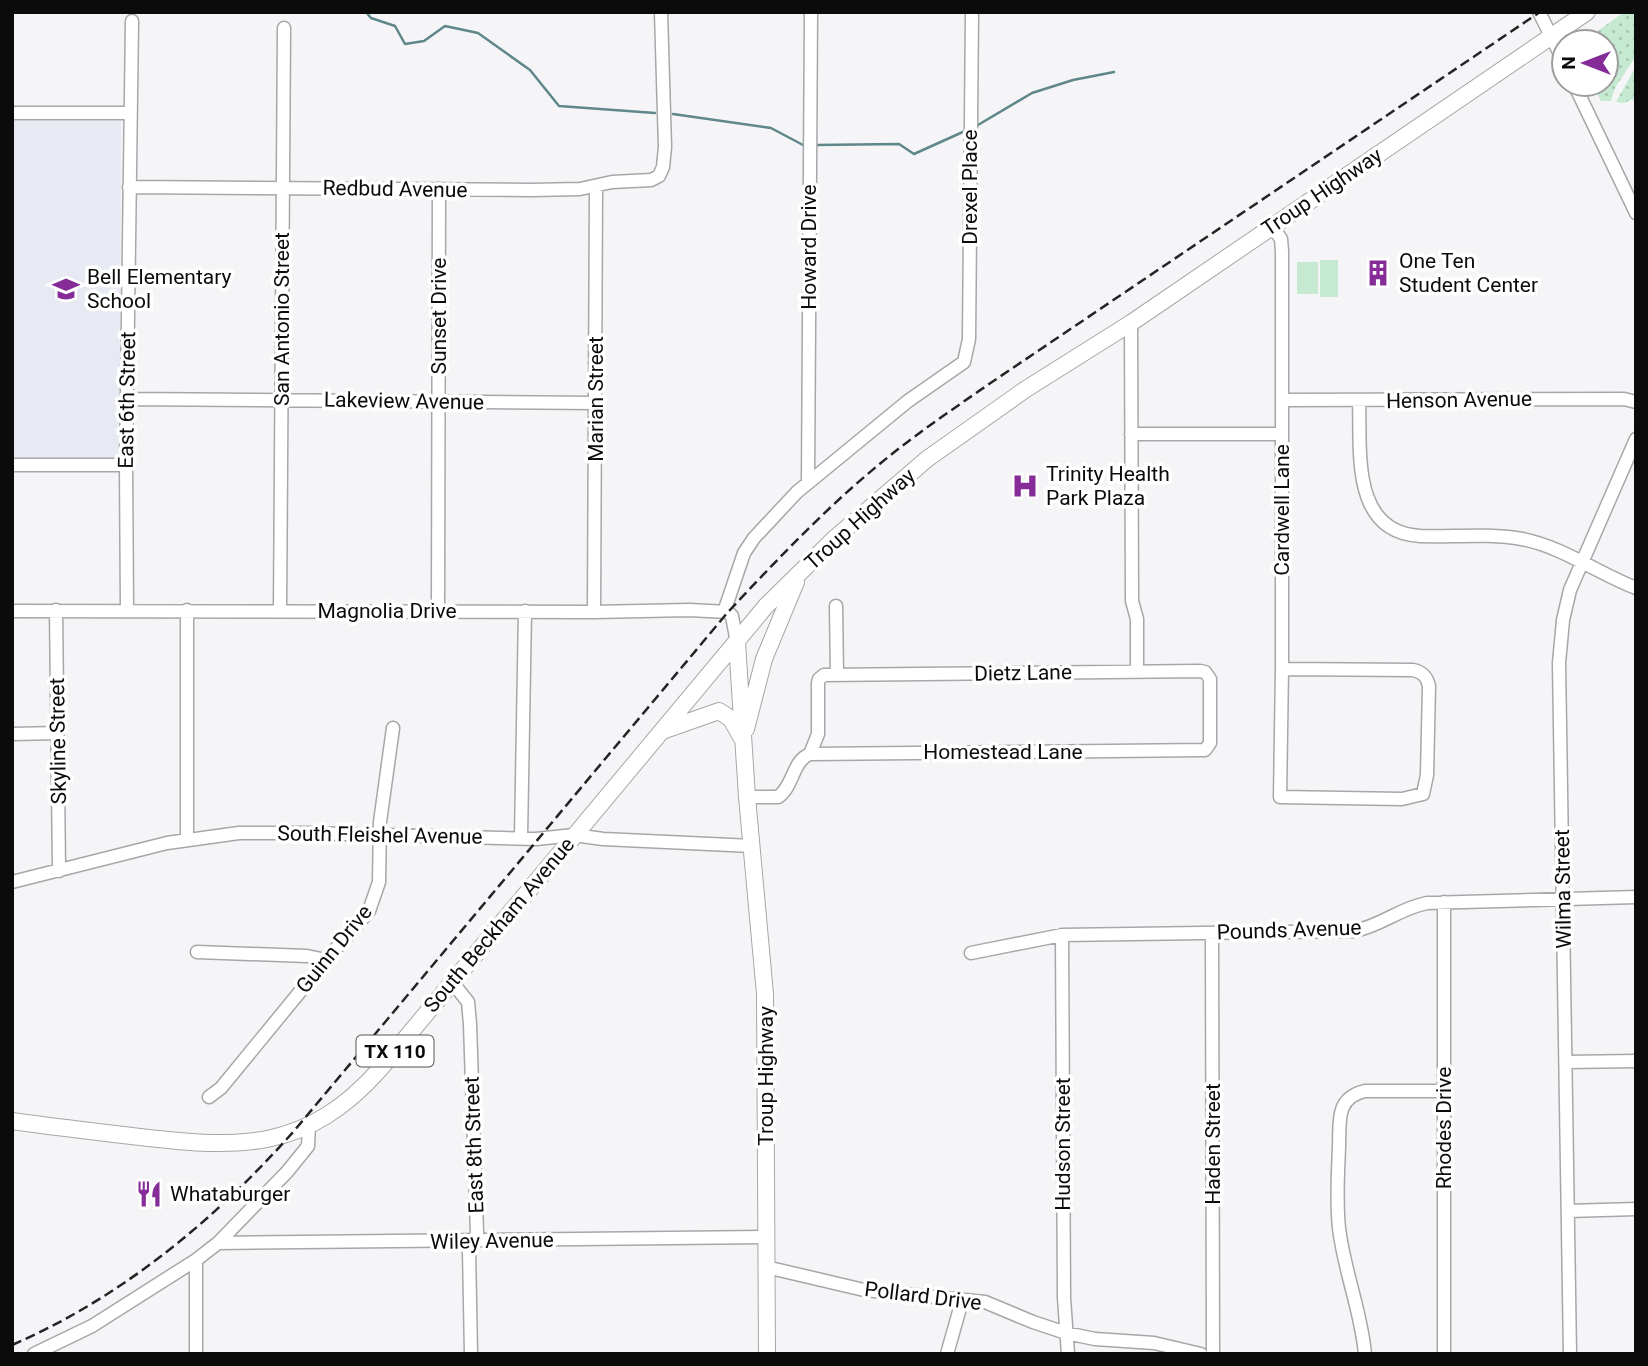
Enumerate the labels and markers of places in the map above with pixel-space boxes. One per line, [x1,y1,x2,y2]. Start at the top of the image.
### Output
place label: One Ten Student Center [1399,249,1538,297]
building icon: One Ten Student Center [1363,258,1393,288]
place label: Bell Elementary School [87,265,232,313]
school or university icon: Bell Elementary School [51,274,81,304]
place label: Trinity Health Park Plaza [1046,462,1170,510]
hospital icon: Trinity Health Park Plaza [1010,471,1040,501]
restaurant icon: Whataburger [134,1179,164,1209]
place label: Whataburger [170,1182,290,1206]

